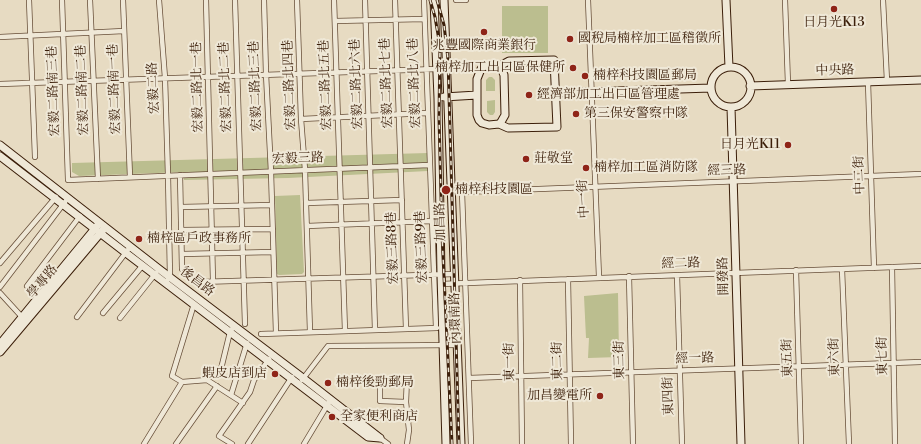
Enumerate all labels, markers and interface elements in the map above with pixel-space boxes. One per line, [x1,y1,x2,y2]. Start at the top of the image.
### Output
marker: 日月光K13 [829,4,839,14]
place label: 日月光K13 [803,15,865,31]
marker: 兆豐國際商業銀行 [479,27,489,37]
place label: 國稅局楠梓加工區稽徵所 [578,31,721,47]
marker: 國稅局楠梓加工區稽徵所 [565,34,575,44]
street label: 宏毅二路北七巷 [378,37,396,129]
street label: 宏毅二路北八巷 [406,37,424,129]
street label: 宏毅二路北六巷 [348,38,366,130]
place label: 兆豐國際商業銀行 [432,38,536,54]
street label: 宏毅二路北四巷 [281,39,299,131]
street label: 宏毅二路北五巷 [317,39,335,131]
street label: 宏毅二路北三巷 [247,40,265,132]
street label: 宏毅二路北一巷 [189,41,207,133]
street label: 宏毅二路北二巷 [217,41,235,133]
street label: 宏毅二路南一巷 [106,43,124,135]
street label: 宏毅二路南二巷 [74,44,92,136]
street label: 宏毅二路南三巷 [45,45,63,137]
place label: 楠梓加工出口區保健所 [435,60,565,76]
street label: 宏毅二路 [145,62,163,114]
marker: 楠梓加工出口區保健所 [568,63,578,73]
street label: 中央路 [815,63,855,79]
place label: 楠梓科技園區郵局 [593,68,697,84]
marker: 楠梓科技園區郵局 [580,71,590,81]
place label: 經濟部加工出口區管理處 [537,87,680,103]
marker: 經濟部加工出口區管理處 [524,90,534,100]
place label: 第三保安警察中隊 [584,106,688,122]
marker: 第三保安警察中隊 [571,109,581,119]
place label: 日月光K11 [720,137,780,153]
marker: 日月光K11 [783,140,793,150]
street label: 宏毅三路 [272,150,324,168]
place label: 莊敬堂 [534,151,573,167]
marker: 莊敬堂 [521,154,531,164]
street label: 中二街 [852,155,868,195]
place label: 楠梓加工區消防隊 [594,160,698,176]
marker: 楠梓加工區消防隊 [581,163,591,173]
street label: 經三路 [707,163,747,179]
street label: 中一街 [575,179,593,219]
place label: 楠梓科技園區 [455,182,533,198]
marker: 楠梓科技園區 [440,184,452,196]
street label: 加昌路 [433,202,449,242]
street label: 宏毅三路9巷 [413,210,431,284]
street label: 宏毅三路8巷 [384,211,402,285]
place label: 楠梓區戶政事務所 [147,231,251,247]
marker: 楠梓區戶政事務所 [134,234,144,244]
street label: 經二路 [661,256,701,272]
street label: 開發路 [716,256,732,296]
street label: 學專路 [24,262,62,302]
street label: 後昌路 [177,264,217,300]
street label: 內環南路 [447,292,465,344]
street label: 東七街 [875,336,891,376]
street label: 東六街 [827,337,843,377]
street label: 東五街 [780,338,796,378]
street label: 東三街 [612,340,628,380]
street label: 東二街 [550,341,566,381]
street label: 東一街 [502,342,518,382]
street label: 經一路 [675,351,715,367]
place label: 蝦皮店到店 [202,366,267,382]
marker: 蝦皮店到店 [270,369,280,379]
place label: 楠梓後勁郵局 [336,375,414,391]
street label: 東四街 [661,376,677,416]
marker: 楠梓後勁郵局 [323,378,333,388]
place label: 加昌變電所 [527,388,592,404]
marker: 加昌變電所 [595,391,605,401]
place label: 全家便利商店 [340,409,418,425]
marker: 全家便利商店 [327,412,337,422]

